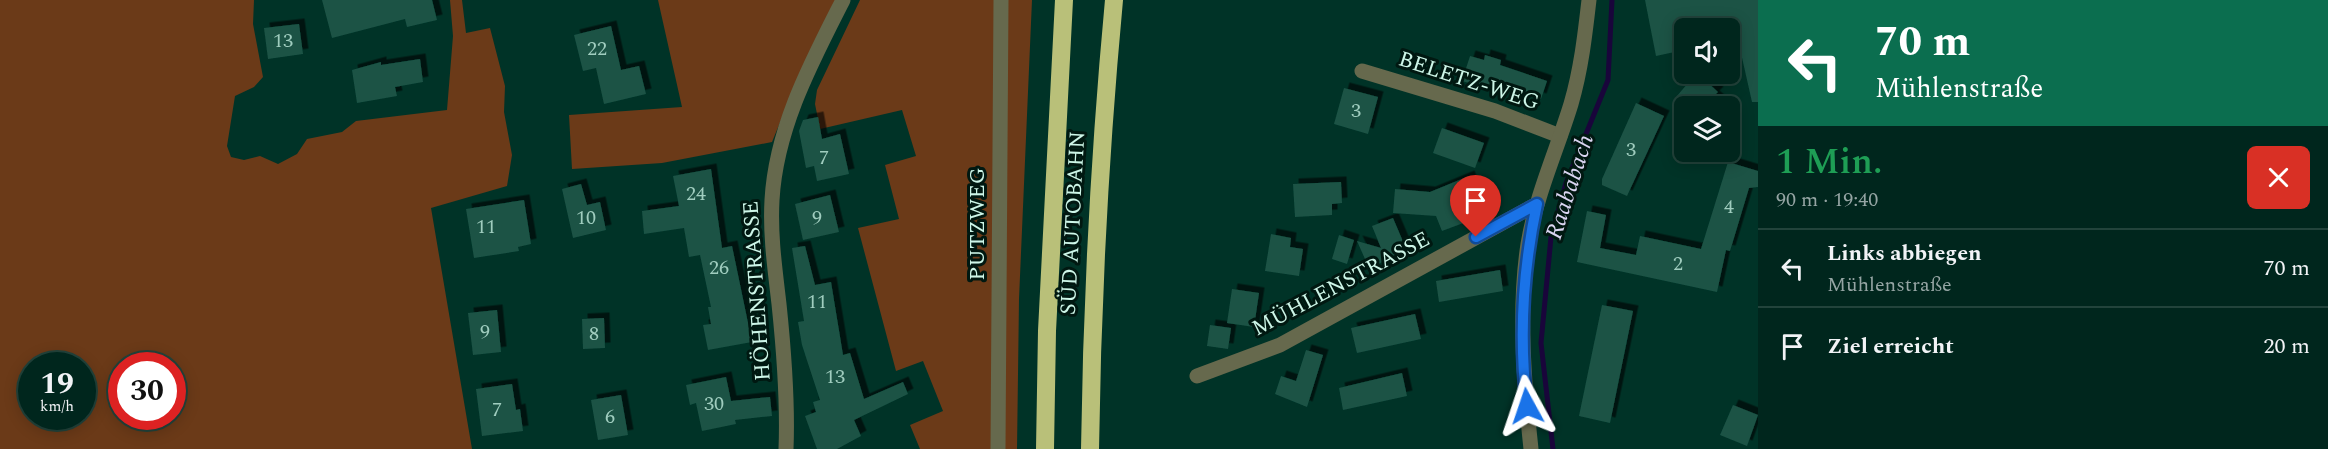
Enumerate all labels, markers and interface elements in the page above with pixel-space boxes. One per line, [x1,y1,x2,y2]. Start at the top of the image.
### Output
text: 70 m [1875,11,1970,74]
map controls [1674,18,1740,162]
button: sound [1674,18,1740,84]
icon: left [1776,24,1854,102]
house number: 13 [273,26,293,56]
house number: 22 [587,34,607,64]
street label: BELETZ-WEG [1394,43,1544,119]
text: Mühlenstraße [1875,68,2043,110]
house number: 3 [1351,96,1361,126]
button: layers [1674,96,1740,162]
street label: SÜD AUTOBAHN [1052,130,1094,316]
water label: Raababach [1536,130,1604,244]
house number: 3 [1626,135,1636,165]
text: 1 Min. [1776,135,1882,190]
house number: 7 [819,143,829,173]
button: close [2247,146,2310,209]
street label: PUTZWEG [961,167,994,281]
pin [1450,175,1501,237]
house number: 24 [686,179,706,209]
icon: arrive [1459,184,1492,217]
text: 90 m · 19:40 [1776,185,1878,215]
house number: 4 [1724,192,1734,222]
street label: HÖHENSTRASSE [734,200,780,382]
house number: 10 [576,203,596,233]
house number: 9 [812,203,822,233]
house number: 11 [476,212,496,242]
street label: MÜHLENSTRASSE [1246,223,1436,345]
text: Links abbiegen [1827,237,1982,270]
house number: 2 [1673,249,1683,279]
icon: left [1776,252,1809,285]
text: 70 m [2264,252,2310,285]
house number: 26 [709,253,729,283]
text: Mühlenstraße [1827,270,1952,300]
house number: 11 [807,287,827,317]
house number: 9 [480,317,490,347]
house number: 8 [589,319,599,349]
icon: arrive [1776,330,1809,363]
text: Ziel erreicht [1827,330,1954,363]
text: 20 m [2264,330,2310,363]
speed limit sign: 30 [108,352,186,430]
text: 19 [40,361,74,407]
house number: 13 [825,362,845,392]
position arrow [1495,374,1559,438]
house number: 30 [704,389,724,419]
text: km/h [40,395,74,418]
house number: 7 [492,395,502,425]
house number: 6 [605,402,615,432]

